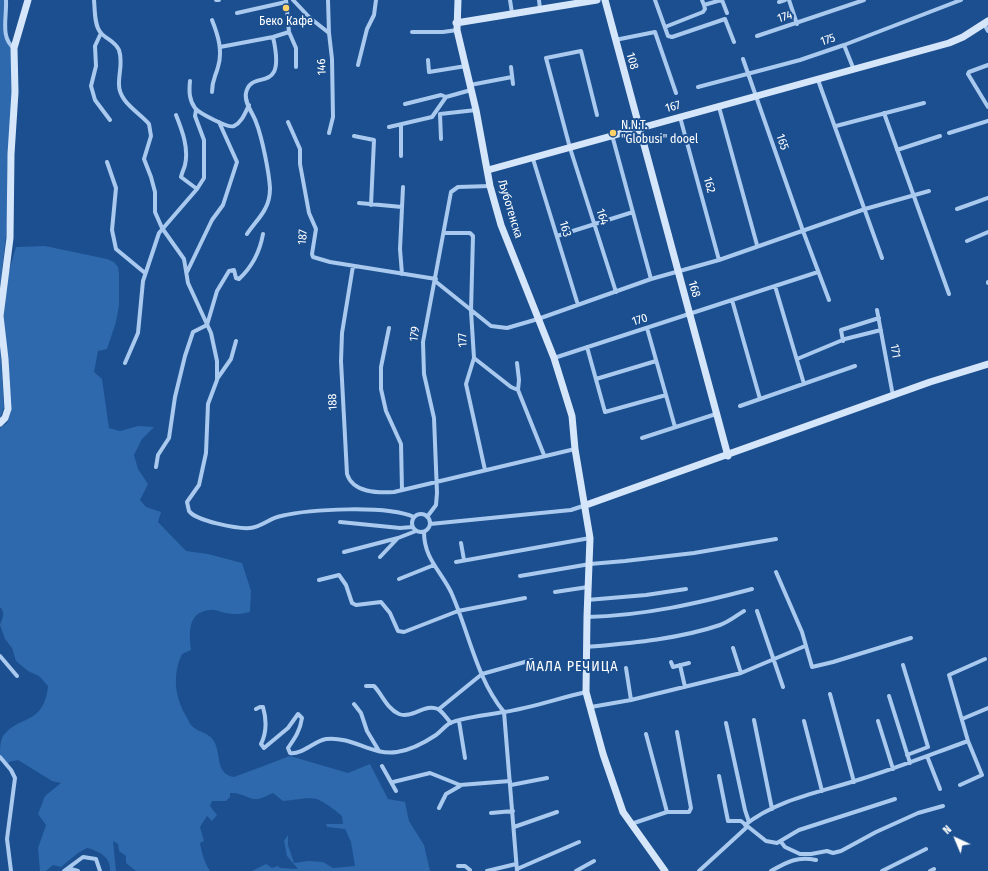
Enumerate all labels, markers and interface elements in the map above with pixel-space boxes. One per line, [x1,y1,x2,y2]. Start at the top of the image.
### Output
marker: Беко Кафе [281,3,291,13]
street label: 174 [776,8,794,26]
place label: Беко Кафе [259,15,313,29]
street label: 175 [819,31,837,49]
street label: 108 [623,51,641,71]
street label: 146 [315,59,329,75]
street label: 167 [664,98,682,116]
place label: N.N.T. "Globusi" dooel [621,119,698,147]
marker: N.N.T. "Globusi" dooel [608,128,618,138]
street label: 165 [773,132,791,152]
street label: 162 [700,175,718,195]
street label: Љуботенска [494,178,526,240]
street label: 164 [593,207,611,227]
street label: 163 [556,219,574,239]
street label: 187 [295,229,311,245]
street label: 168 [685,279,703,299]
street label: 170 [630,311,650,329]
street label: 179 [407,325,423,343]
street label: 177 [455,332,471,348]
street label: 171 [887,343,903,359]
street label: 188 [325,393,341,411]
district label: МАЛА РЕЧИЦА [525,659,619,675]
north arrow [936,819,976,859]
text: N [940,823,954,837]

